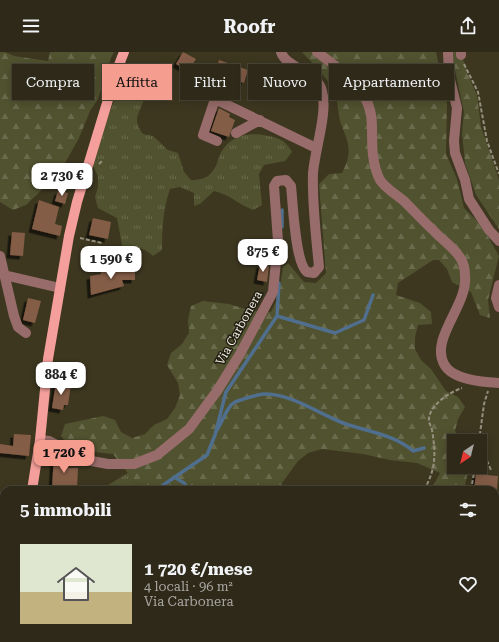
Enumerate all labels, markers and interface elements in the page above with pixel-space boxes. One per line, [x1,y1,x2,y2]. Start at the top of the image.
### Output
icon: menu [20,15,42,37]
icon: share [457,15,479,37]
text: Roofr [223,16,276,37]
chip: Compra [12,64,94,100]
chip: Affitta [102,64,172,100]
chip: Filtri [180,64,240,100]
chip: Nuovo [248,64,321,100]
chip: Appartamento [329,64,454,100]
pin: 2 730 € [25,163,99,197]
text: 2 730 € [41,168,83,183]
pin: 875 € [235,239,291,273]
text: 875 € [247,244,279,259]
pin: 1 590 € [74,246,148,280]
text: 1 590 € [90,251,132,266]
street label: Via Carbonera [213,288,265,367]
pin: 884 € [33,362,89,396]
text: 884 € [45,367,77,382]
north arrow [447,434,487,474]
map controls [447,434,487,474]
pin: 1 720 € [27,440,101,474]
text: 1 720 € [43,445,85,460]
icon: filters [457,499,479,521]
text: 5 immobili [20,500,111,520]
text: 1 720 €/mese [144,559,253,579]
icon: home [52,560,100,608]
icon: heart [457,573,479,595]
text: 4 locali · 96 m² [144,579,233,594]
text: Via Carbonera [144,594,233,609]

